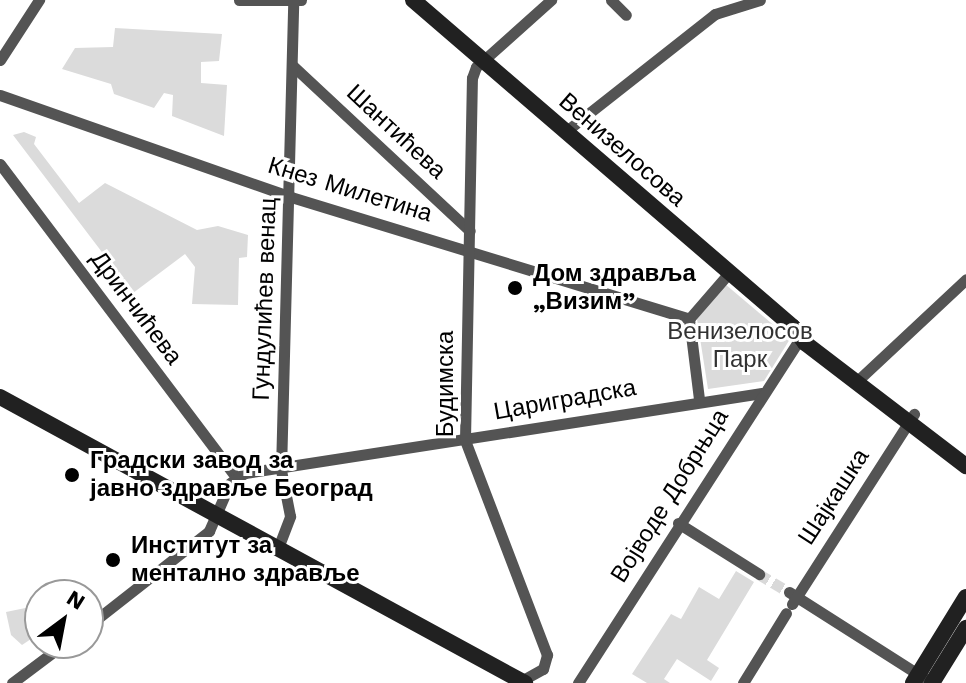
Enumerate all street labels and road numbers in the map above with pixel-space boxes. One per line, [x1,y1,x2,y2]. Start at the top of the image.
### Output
street label: Шантићева [340,79,452,185]
street label: Венизелосова [553,87,691,213]
street label: Кнез Милетина [264,151,436,229]
street label: Гундулићев венац [247,197,283,401]
street label: Дринчићева [84,246,188,370]
street label: Будимска [432,331,460,437]
street label: Цариградска [491,373,639,427]
street label: Војводе Добрњца [605,404,735,588]
street label: Шајкашка [792,444,876,550]

